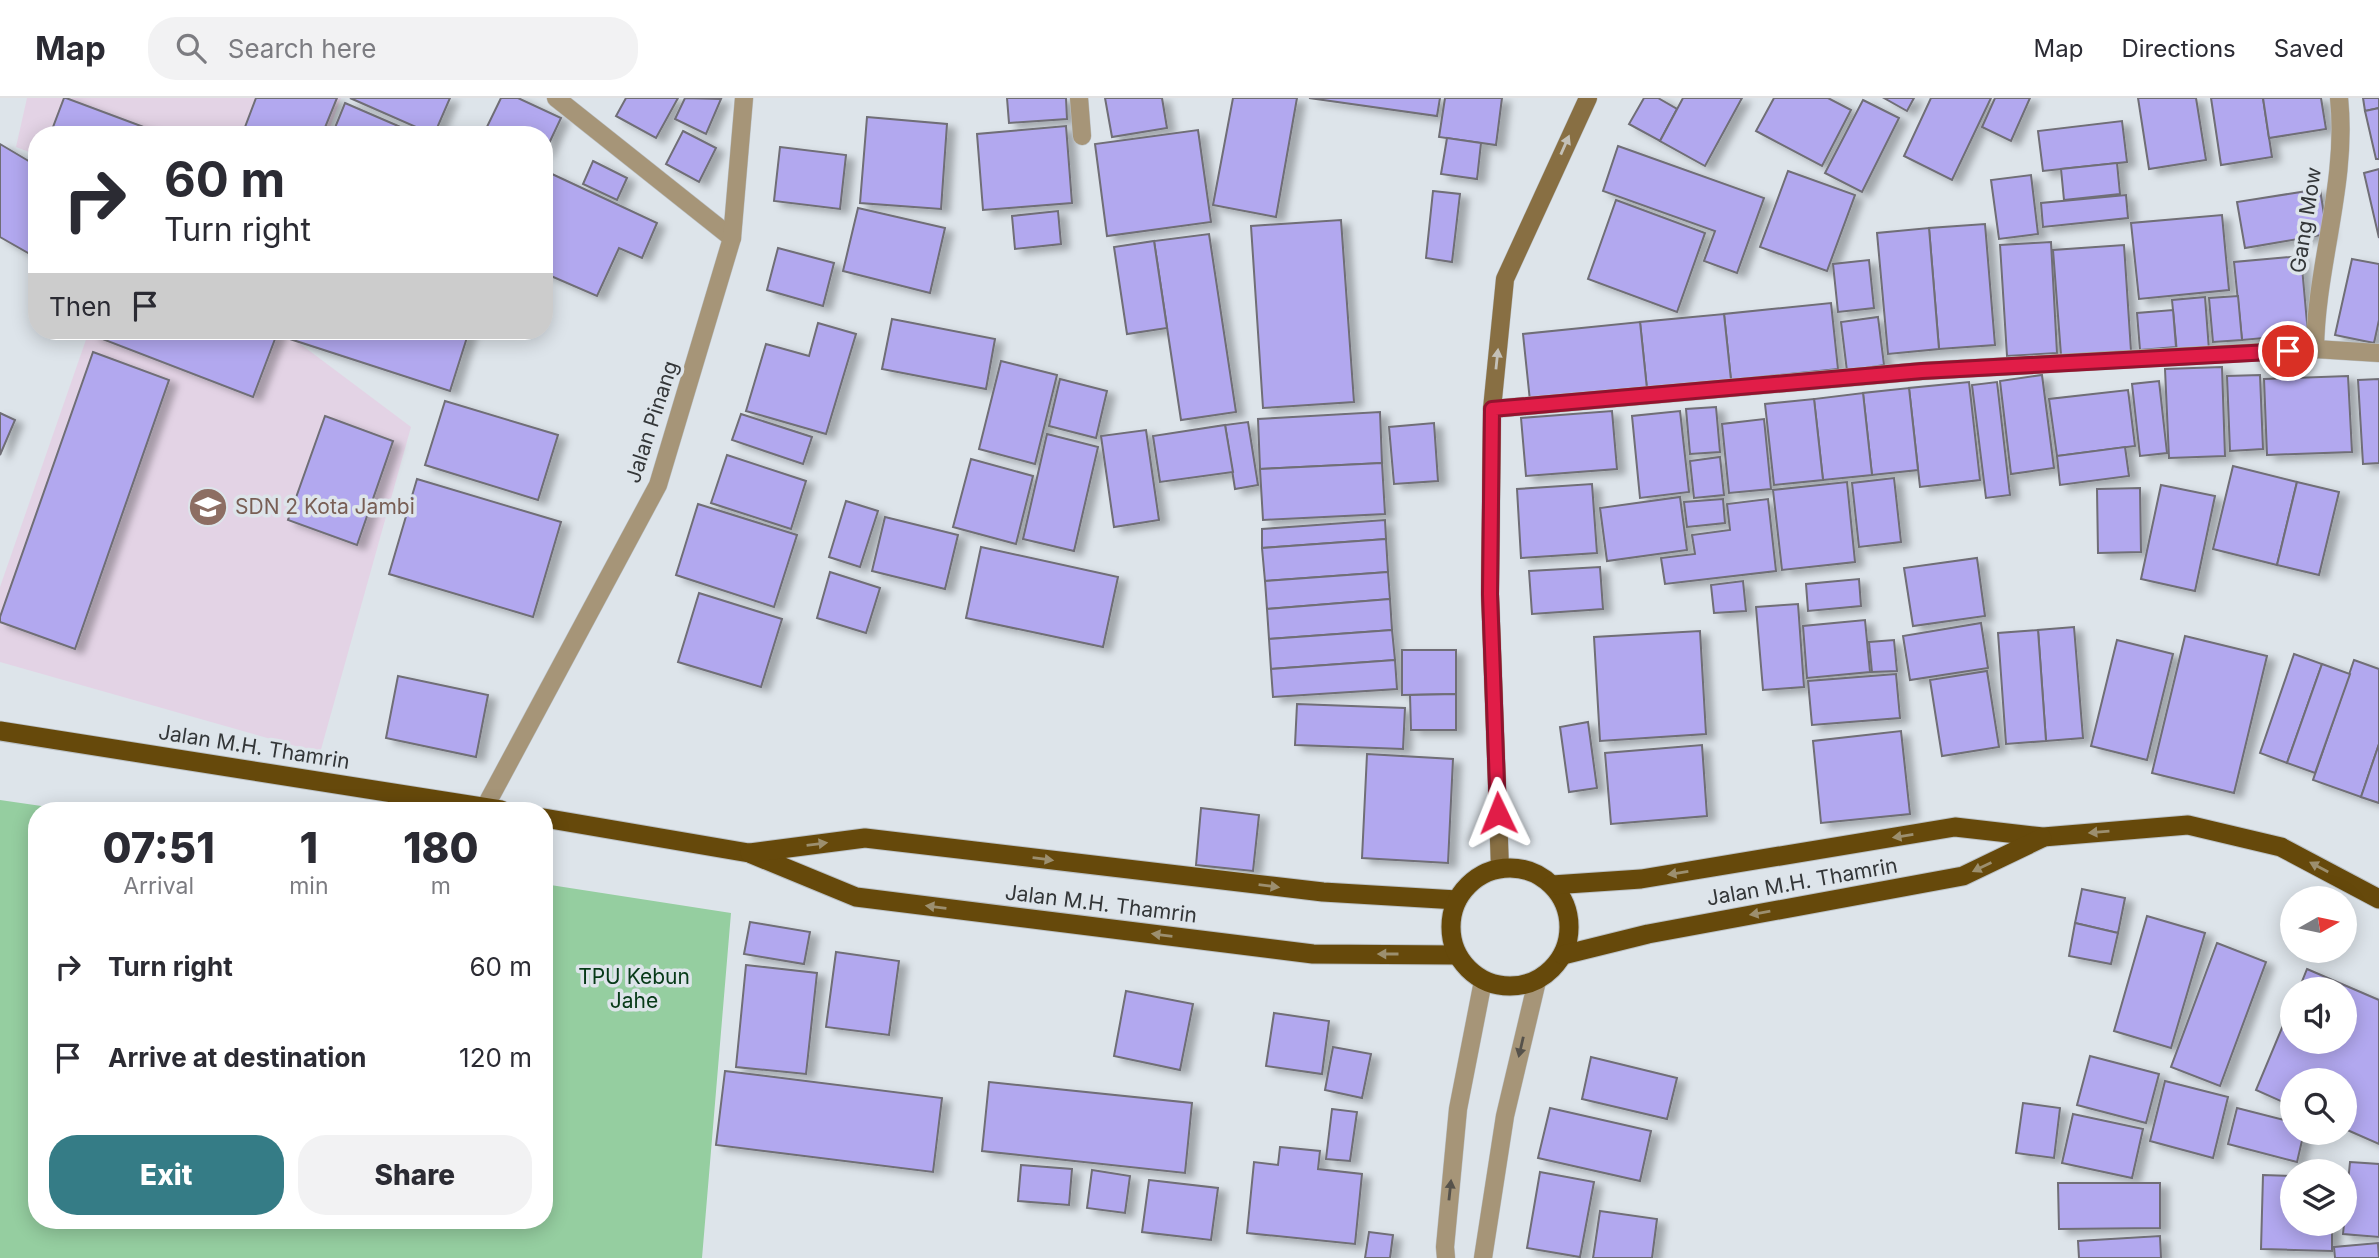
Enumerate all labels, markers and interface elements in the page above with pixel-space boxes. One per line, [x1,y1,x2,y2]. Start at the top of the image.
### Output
search box [148,17,638,80]
text: Map [35,28,106,68]
icon: search [172,29,210,67]
text: Search here [228,33,376,64]
text: Map [2034,34,2083,63]
text: Directions [2121,34,2236,63]
text: Saved [2274,34,2344,63]
one-way arrow [1559,135,1571,155]
text: 60 m [164,150,285,209]
icon: right [49,154,140,245]
street label: Gang Mow [2285,165,2326,275]
text: Turn right [164,210,311,249]
icon: arrive [126,287,164,325]
text: Then [49,291,112,322]
pin [2258,321,2318,381]
icon: arrive [2269,332,2307,370]
one-way arrow [1491,348,1502,370]
street label: Jalan Pinang [620,358,683,486]
school or university icon: SDN 2 Kota Jambi [187,486,229,528]
place label: SDN 2 Kota Jambi [235,494,415,519]
street label: Jalan M.H. Thamrin [157,719,352,774]
position arrow [1461,776,1535,850]
text: 07:51 [102,822,215,873]
text: 1 [300,822,318,873]
text: 180 [403,822,479,873]
one-way arrow [2088,827,2110,838]
one-way arrow [1892,831,1914,842]
one-way arrow [806,839,828,850]
street label: Jalan M.H. Thamrin [1704,852,1899,911]
one-way arrow [1032,854,1054,865]
one-way arrow [1972,861,1992,873]
one-way arrow [2308,861,2328,873]
one-way arrow [1667,868,1689,879]
text: Arrival [123,872,194,900]
text: min [289,872,329,900]
text: m [431,872,451,900]
street label: Jalan M.H. Thamrin [1004,879,1199,928]
one-way arrow [1258,880,1280,891]
north arrow [2280,886,2357,962]
map controls [2280,886,2357,1236]
one-way arrow [925,901,947,912]
one-way arrow [1749,908,1771,919]
one-way arrow [1151,929,1173,940]
icon: right [49,948,87,986]
one-way arrow [1377,948,1399,960]
text: Turn right [108,951,233,982]
text: 60 m [469,951,532,982]
park label: TPU Kebun Jahe [578,964,690,1013]
button: sound [2280,977,2357,1054]
one-way arrow [1515,1036,1526,1058]
icon: arrive [49,1039,87,1077]
text: Arrive at destination [108,1042,367,1073]
text: 120 m [459,1042,532,1073]
button: search [2280,1068,2357,1145]
button: Exit [49,1135,284,1215]
button: Share [298,1135,532,1215]
button: layers [2280,1159,2357,1236]
one-way arrow [1445,1179,1456,1201]

